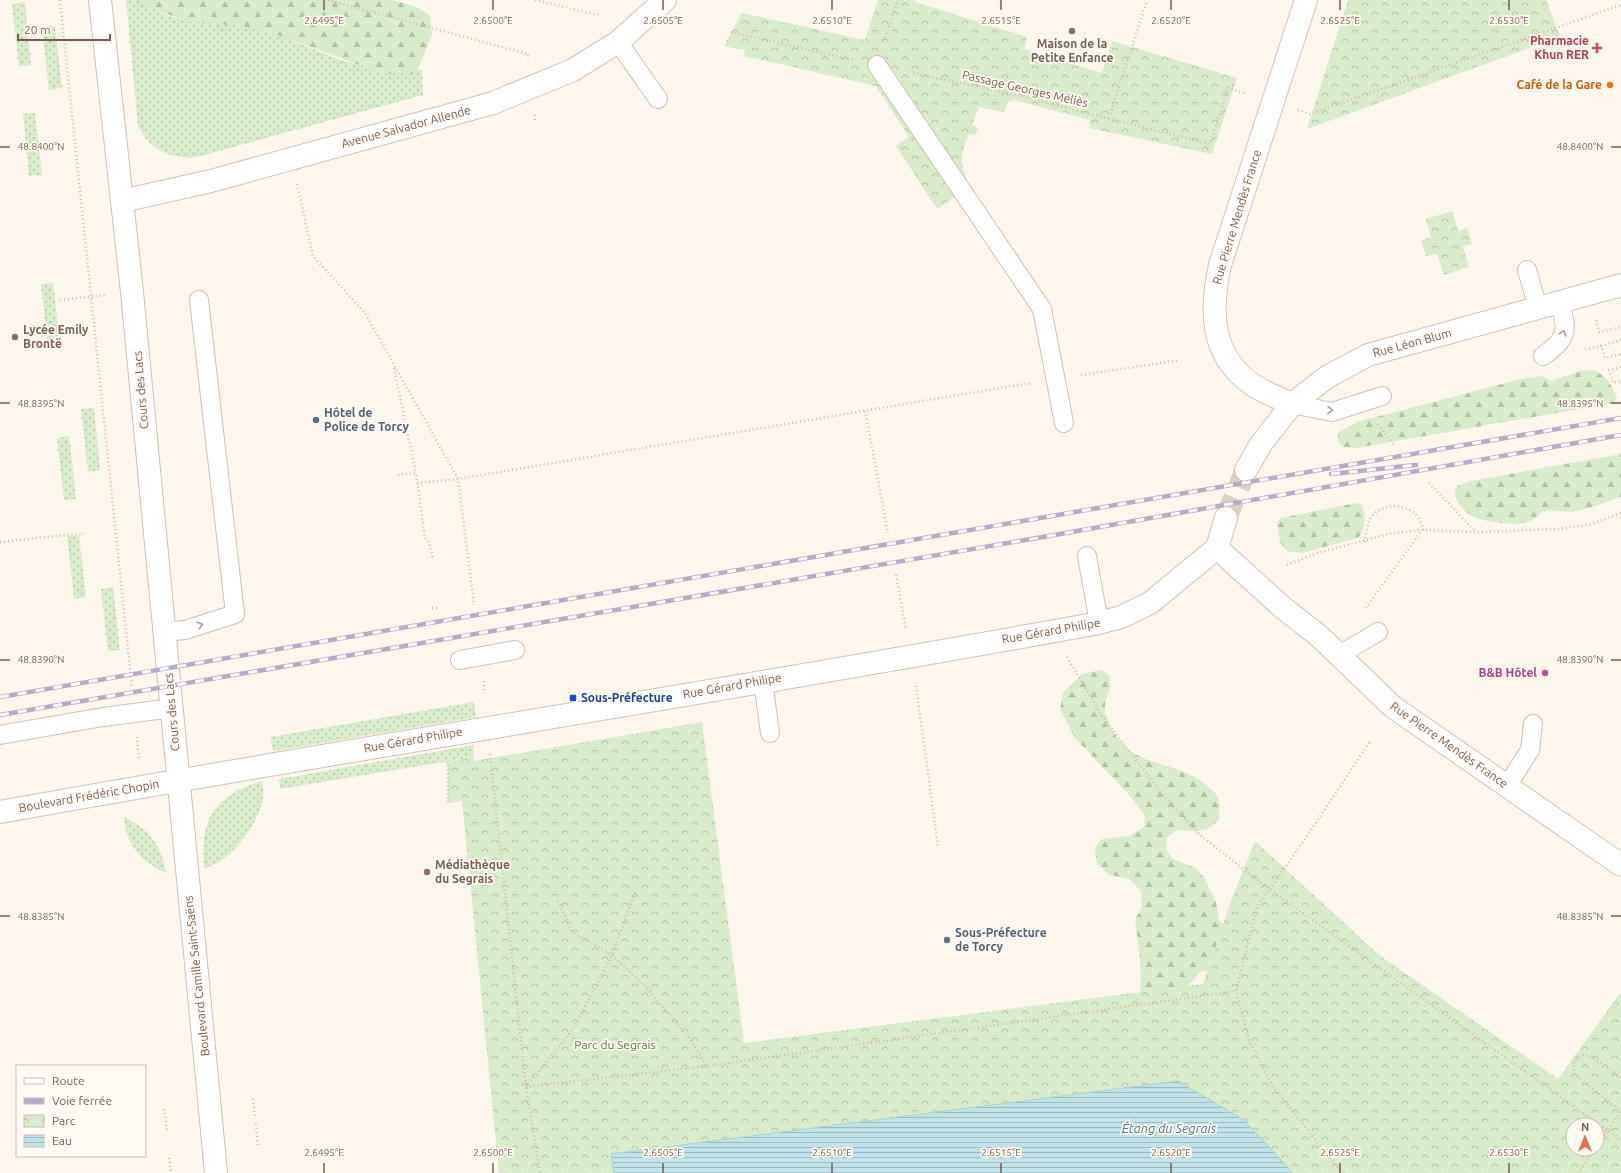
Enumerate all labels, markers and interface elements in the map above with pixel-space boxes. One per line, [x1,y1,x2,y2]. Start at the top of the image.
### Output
text: 2.6495°E [304,15,344,26]
text: 2.6500°E [473,15,513,26]
text: 2.6505°E [643,15,683,26]
text: 2.6510°E [812,15,852,26]
text: 2.6515°E [981,15,1021,26]
text: 2.6520°E [1151,15,1191,26]
text: 2.6525°E [1320,15,1360,26]
text: 2.6530°E [1489,15,1529,26]
scale bar [18,16,110,42]
text: 20 m [24,23,51,36]
marker: Maison de la Petite Enfance [1067,26,1077,36]
place label: Pharmacie Khun RER [1530,34,1589,61]
place label: Maison de la Petite Enfance [1031,37,1113,64]
marker: Pharmacie Khun RER [1592,43,1602,53]
street label: Passage Georges Méliès [961,68,1089,109]
place label: Café de la Gare [1516,78,1602,91]
marker: Café de la Gare [1605,80,1615,90]
street label: Avenue Salvador Allende [340,103,472,150]
text: 48.8400°N [18,141,64,152]
text: 48.8400°N [1557,141,1603,152]
street label: Rue Pierre Mendès France [1210,148,1263,286]
place label: Lycée Emily Brontë [23,323,89,350]
street label: Rue Léon Blum [1371,326,1453,359]
one-way arrow [1559,330,1567,337]
marker: Lycée Emily Brontë [10,332,20,342]
street label: Cours des Lacs [131,350,150,430]
text: 48.8395°N [18,398,64,409]
text: 48.8395°N [1557,398,1603,409]
place label: Hôtel de Police de Torcy [324,406,409,433]
one-way arrow [1327,406,1333,414]
marker: Hôtel de Police de Torcy [311,415,321,425]
street label: Rue Gérard Philipe [1001,615,1101,646]
one-way arrow [196,621,203,630]
text: 48.8390°N [18,654,64,665]
text: 48.8390°N [1557,654,1603,665]
place label: B&B Hôtel [1478,666,1537,679]
marker: B&B Hôtel [1540,668,1550,678]
street label: Rue Gérard Philipe [682,670,782,701]
street label: Cours des Lacs [162,672,181,752]
place label: Sous-Préfecture [581,691,673,704]
marker: Sous-Préfecture [568,693,578,703]
street label: Rue Pierre Mendès France [1388,699,1510,790]
street label: Rue Gérard Philipe [363,724,463,755]
street label: Boulevard Frédéric Chopin [18,777,160,814]
place label: Médiathèque du Segrais [435,858,510,885]
marker: Médiathèque du Segrais [422,867,432,877]
street label: Boulevard Camille Saint-Saëns [182,895,211,1057]
text: 48.8385°N [18,911,64,922]
text: 48.8385°N [1557,911,1603,922]
place label: Sous-Préfecture de Torcy [955,926,1047,953]
marker: Sous-Préfecture de Torcy [942,935,952,945]
park label: Parc du Segrais [574,1038,656,1051]
legend [16,1065,146,1157]
text: Route [52,1074,85,1087]
text: Voie ferrée [52,1094,112,1107]
text: Parc [52,1114,76,1127]
north arrow [1565,1117,1605,1157]
water label: Étang du Segrais [1122,1120,1217,1135]
text: N [1581,1121,1589,1133]
text: Eau [52,1134,72,1147]
text: 2.6495°E [304,1147,344,1158]
text: 2.6500°E [473,1147,513,1158]
text: 2.6505°E [643,1147,683,1158]
text: 2.6510°E [812,1147,852,1158]
text: 2.6515°E [981,1147,1021,1158]
text: 2.6520°E [1151,1147,1191,1158]
text: 2.6525°E [1320,1147,1360,1158]
text: 2.6530°E [1489,1147,1529,1158]

